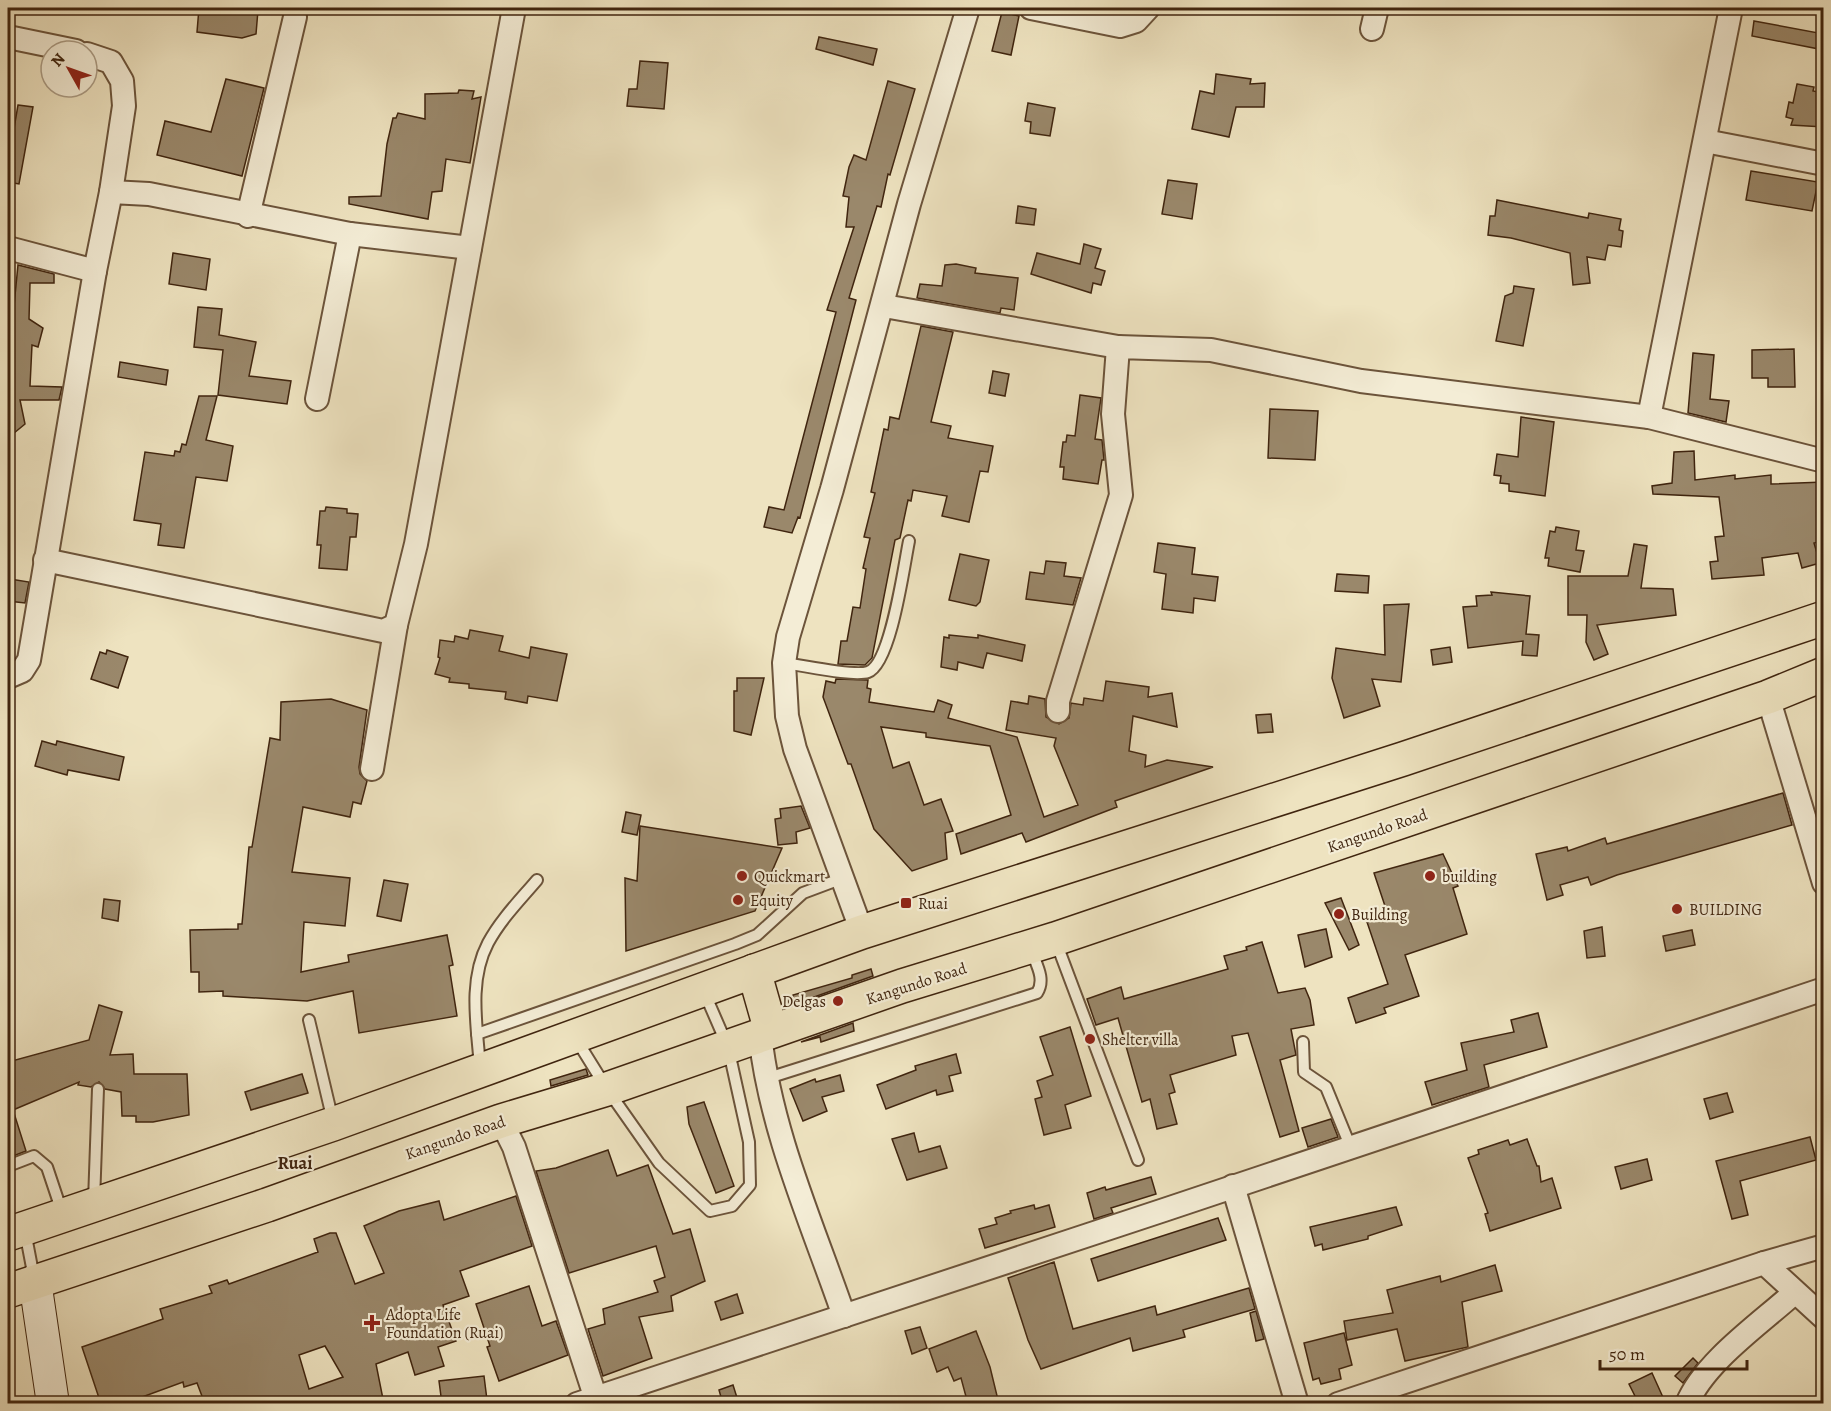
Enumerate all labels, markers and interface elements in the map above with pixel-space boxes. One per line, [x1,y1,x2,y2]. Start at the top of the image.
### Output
north arrow [39,39,99,99]
text: N [46,48,71,72]
street label: Kangundo Road [1324,803,1431,858]
place label: Quickmart [754,866,825,888]
place label: building [1442,866,1497,888]
marker: Quickmart [735,869,749,883]
marker: building [1423,869,1437,883]
place label: Equity [750,890,794,912]
marker: Equity [731,893,745,907]
place label: Ruai [918,893,948,915]
marker: Ruai [899,896,913,910]
place label: BUILDING [1689,899,1762,921]
marker: BUILDING [1670,902,1684,916]
place label: Building [1351,904,1408,926]
marker: Building [1332,907,1346,921]
street label: Kangundo Road [863,957,970,1011]
place label: Delgas [782,991,826,1013]
marker: Delgas [831,994,845,1008]
place label: Shelter villa [1102,1029,1179,1051]
marker: Shelter villa [1083,1032,1097,1046]
street label: Kangundo Road [402,1110,509,1165]
district label: Ruai [277,1151,313,1175]
place label: Adopta Life Foundation (Ruai) [385,1304,503,1344]
marker: Adopta Life Foundation (Ruai) [363,1314,381,1332]
scale bar [1600,1333,1747,1371]
text: 50 m [1609,1342,1645,1366]

